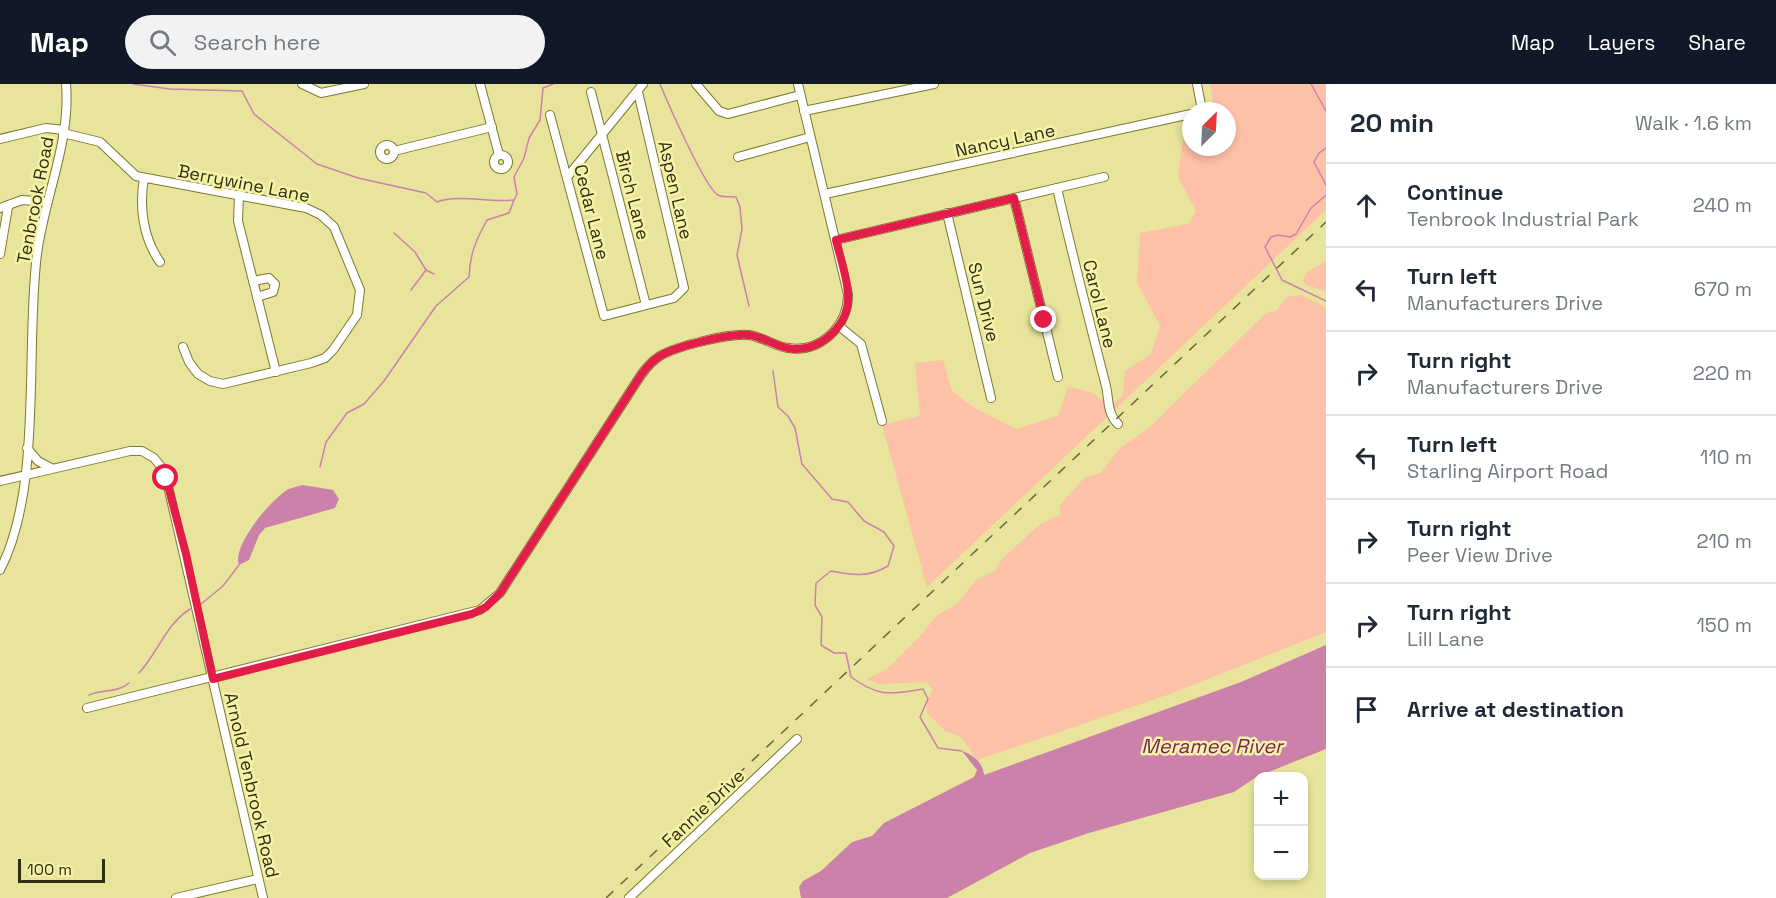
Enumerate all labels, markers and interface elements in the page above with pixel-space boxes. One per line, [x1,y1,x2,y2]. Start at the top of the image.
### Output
search box [125,15,545,69]
text: Map [30,24,89,60]
icon: search [146,26,179,59]
text: Search here [194,28,321,56]
text: Map [1511,29,1555,56]
text: Layers [1588,29,1655,56]
text: Share [1688,29,1746,56]
north arrow [1182,102,1236,156]
text: 20 min [1350,106,1434,140]
text: Walk · 1.6 km [1635,110,1752,136]
street label: Nancy Lane [953,118,1057,162]
street label: Tenbrook Road [11,134,59,266]
street label: Aspen Lane [653,138,699,242]
street label: Birch Lane [611,148,655,242]
street label: Berrywine Lane [176,159,312,207]
street label: Cedar Lane [569,162,615,262]
text: Continue [1407,178,1503,206]
icon: ahead [1350,189,1383,222]
text: 240 m [1693,192,1752,218]
text: Tenbrook Industrial Park [1407,206,1639,232]
street label: Carol Lane [1078,257,1122,351]
street label: Sun Drive [963,260,1005,344]
text: Turn left [1407,262,1497,290]
icon: left [1350,273,1383,306]
text: 670 m [1694,276,1752,302]
text: Manufacturers Drive [1407,290,1603,316]
route end [1030,306,1056,332]
text: Turn right [1407,346,1512,374]
icon: right [1350,357,1383,390]
text: 220 m [1693,360,1752,386]
text: Manufacturers Drive [1407,374,1603,400]
text: Turn left [1407,430,1497,458]
icon: left [1350,441,1383,474]
text: 110 m [1700,444,1752,470]
text: Starling Airport Road [1407,458,1608,484]
route start [152,464,178,490]
text: Turn right [1407,514,1512,542]
icon: right [1350,525,1383,558]
text: 210 m [1696,528,1752,554]
text: Peer View Drive [1407,542,1553,568]
text: Turn right [1407,598,1512,626]
icon: right [1350,609,1383,642]
text: 150 m [1697,612,1752,638]
text: Lill Lane [1407,626,1484,652]
street label: Arnold Tenbrook Road [219,690,285,880]
icon: arrive [1350,693,1383,726]
text: Arrive at destination [1407,695,1624,723]
water label: Meramec River [1141,733,1285,759]
street label: Fannie Drive [657,764,749,852]
map controls [1254,772,1308,880]
button: + [1254,772,1308,826]
button: − [1254,826,1308,880]
scale bar [18,856,105,884]
text: 100 m [27,859,72,880]

